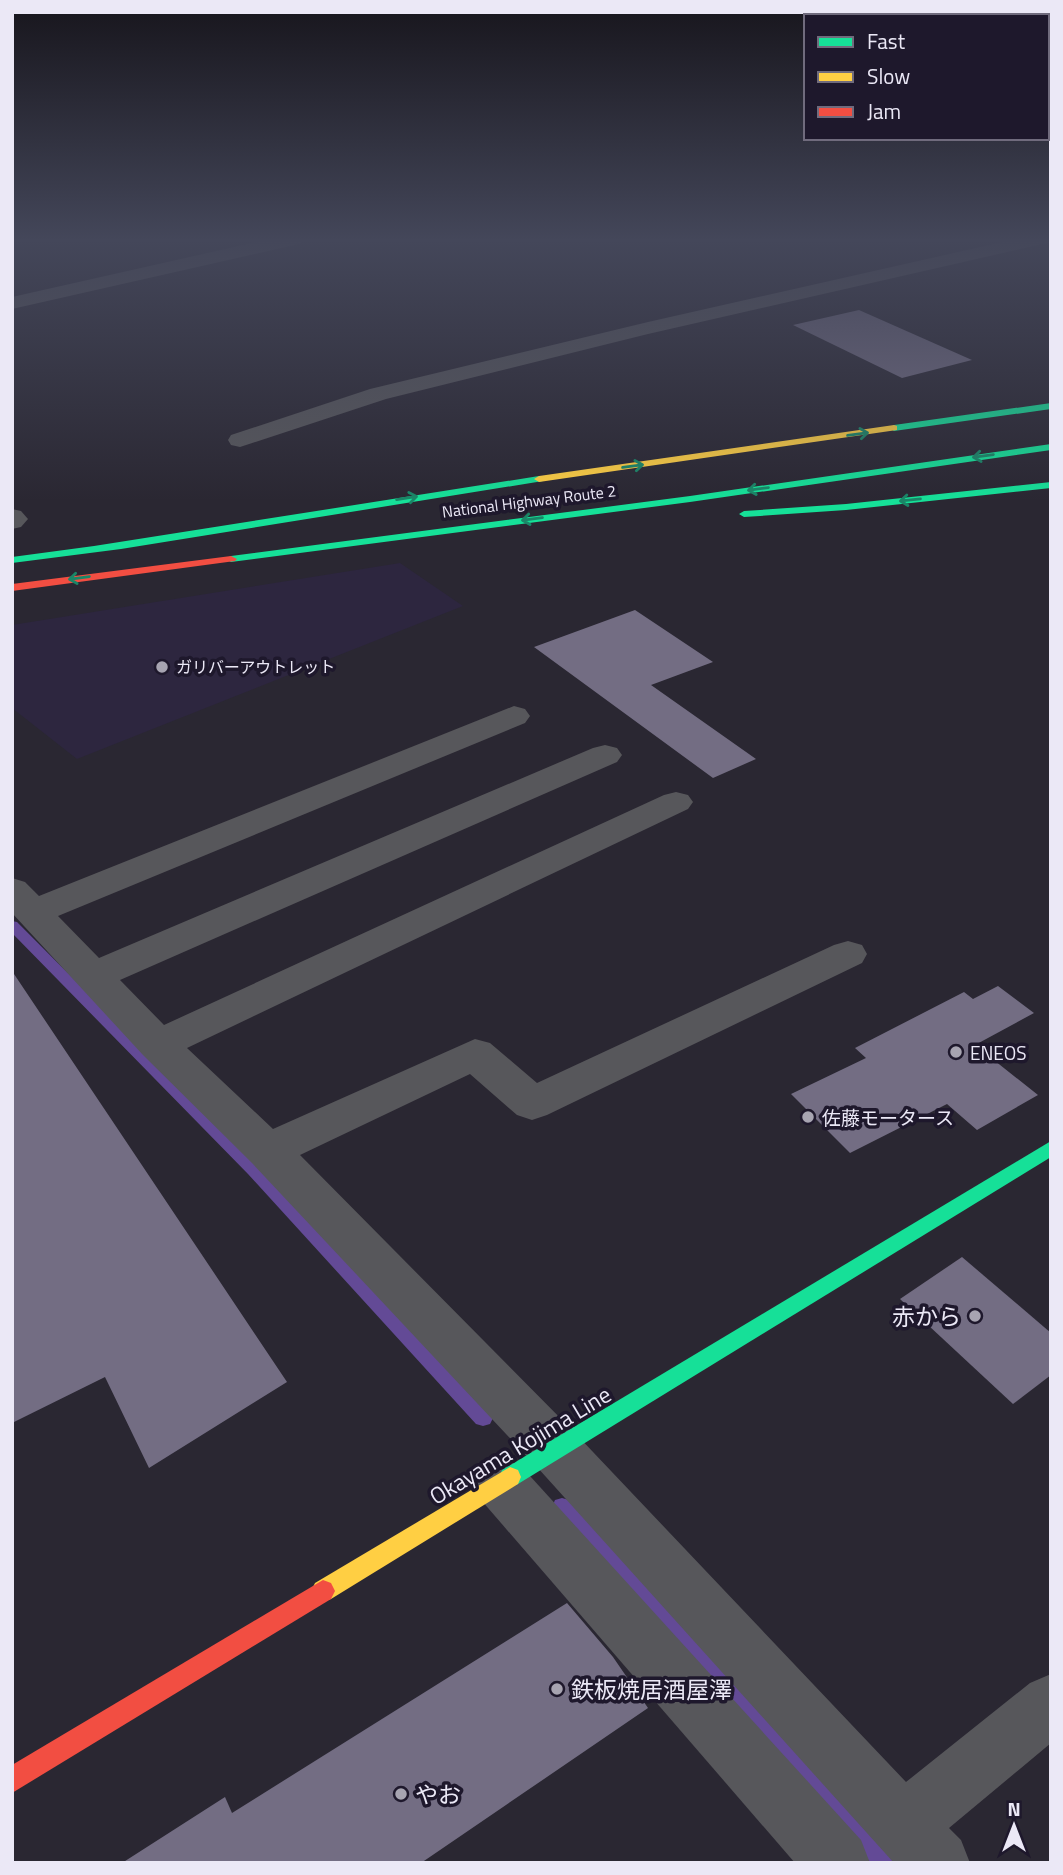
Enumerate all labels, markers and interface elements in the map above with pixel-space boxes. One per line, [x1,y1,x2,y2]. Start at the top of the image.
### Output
legend [804,14,1049,140]
text: Fast [867,25,906,57]
text: Slow [867,60,910,92]
text: Jam [867,95,901,127]
one-way arrow [846,428,869,441]
one-way arrow [972,450,995,463]
one-way arrow [621,459,643,472]
street label: National Highway Route 2 [440,478,618,524]
one-way arrow [747,482,770,495]
one-way arrow [395,491,418,504]
one-way arrow [899,494,922,507]
one-way arrow [522,512,544,525]
one-way arrow [68,572,91,585]
place label: ガリバーアウトレット [176,655,335,679]
marker: ガリバーアウトレット [154,659,170,675]
place label: ENEOS [970,1038,1027,1067]
marker: ENEOS [948,1044,964,1060]
place label: 佐藤モータース [822,1103,954,1132]
marker: 佐藤モータース [800,1109,816,1125]
place label: 赤から [892,1299,961,1334]
marker: 赤から [967,1308,983,1324]
street label: Okayama Kojima Line [422,1377,618,1513]
place label: 鉄板焼居酒屋澤 [571,1672,732,1707]
marker: 鉄板焼居酒屋澤 [549,1681,565,1697]
place label: やお [415,1777,461,1812]
marker: やお [393,1786,409,1802]
north arrow [979,1791,1049,1861]
text: N [1007,1794,1021,1823]

